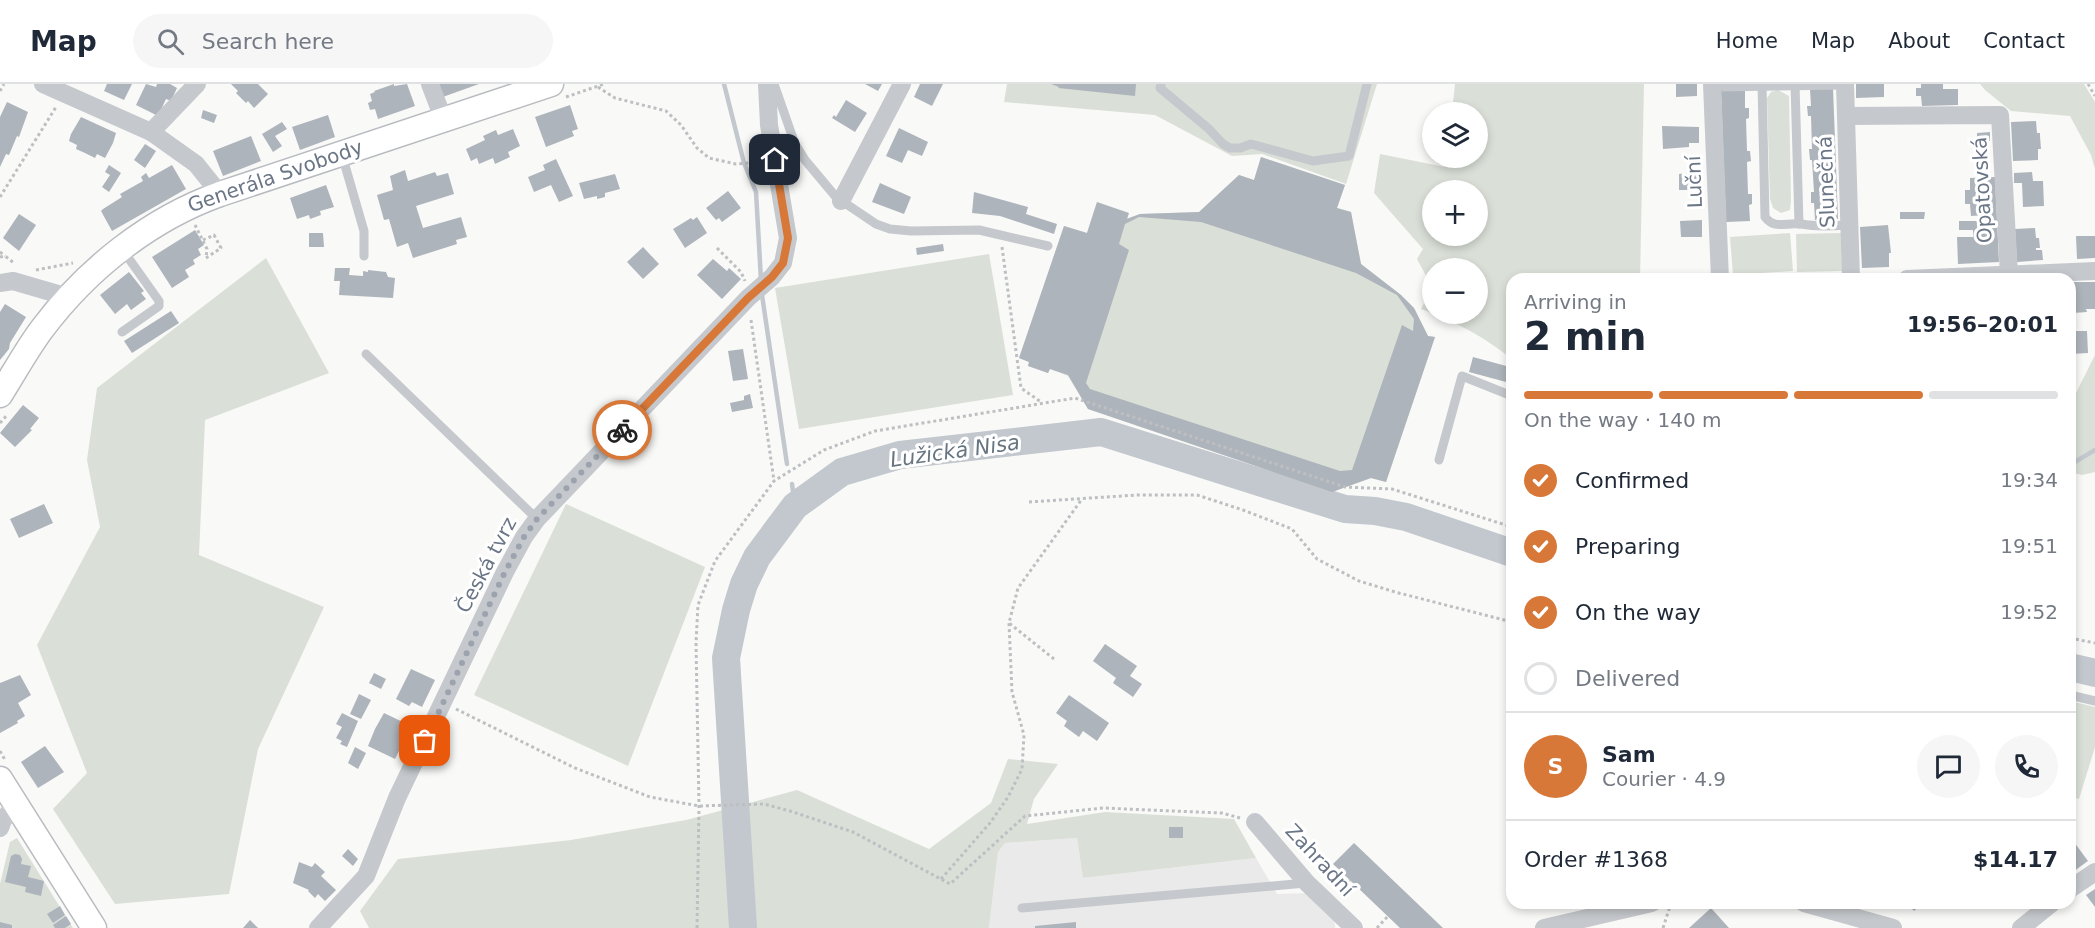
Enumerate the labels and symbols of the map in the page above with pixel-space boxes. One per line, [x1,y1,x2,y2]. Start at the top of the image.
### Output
pin [749,134,800,185]
street label: Generála Svobody [184,135,366,217]
street label: Slunečná [1812,136,1840,228]
street label: Opatovská [1967,136,1997,244]
street label: Luční [1681,154,1707,209]
courier [592,400,652,460]
water label: Lužická Nisa [889,430,1021,472]
street label: Česká tvrz [451,513,521,617]
pin [399,715,450,766]
street label: Zahradní [1281,819,1360,902]

